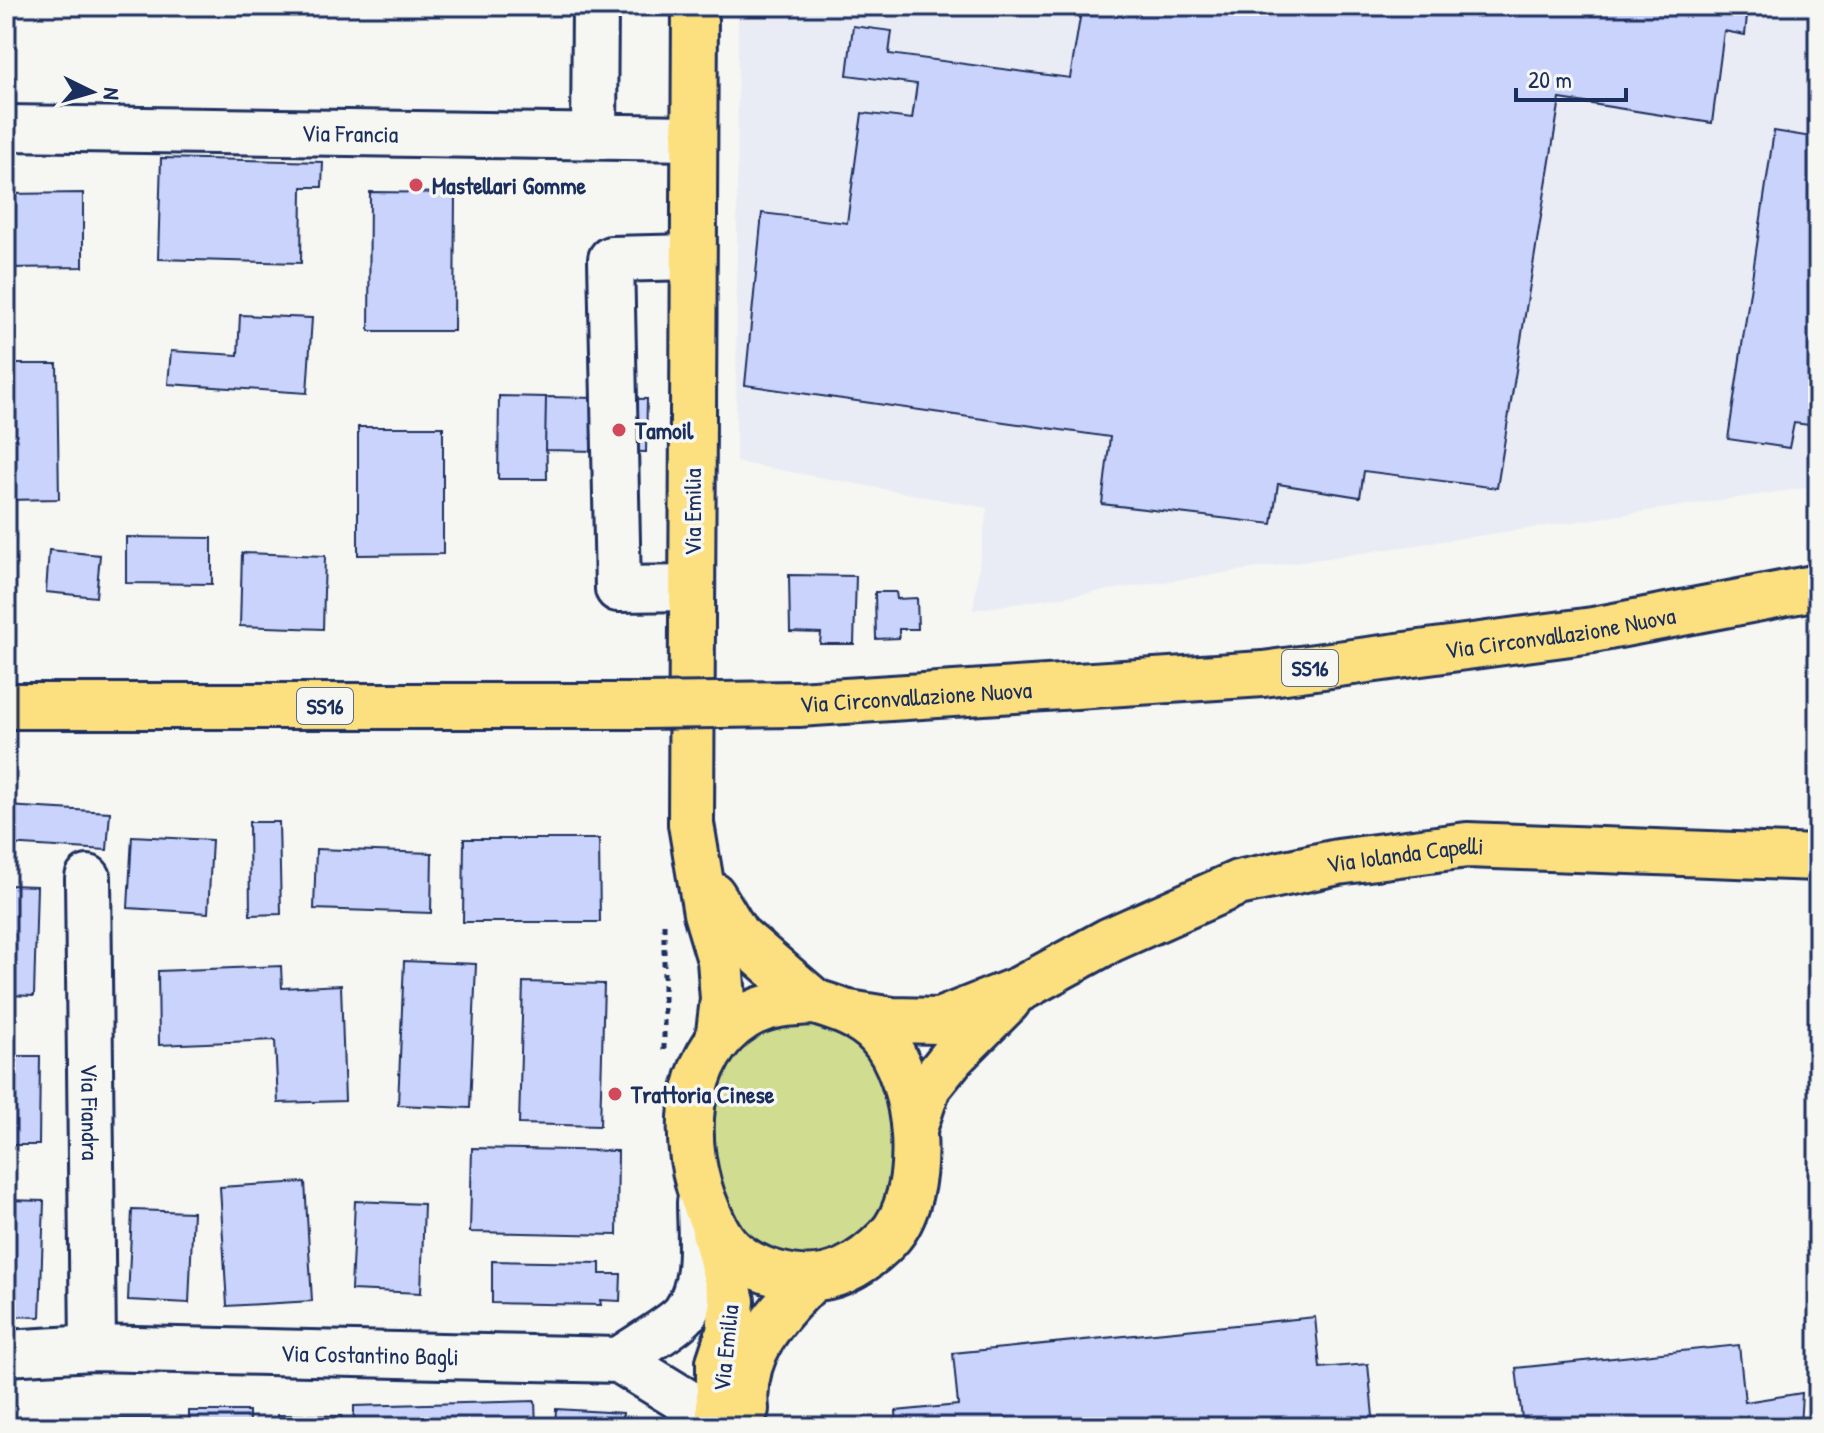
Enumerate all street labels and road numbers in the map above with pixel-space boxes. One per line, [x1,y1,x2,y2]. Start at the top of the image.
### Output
street label: Via Francia [301,116,398,150]
street label: Via Emilia [676,468,708,556]
street label: Via Circonvallazione Nuova [1443,599,1678,666]
road number: SS16 [1282,650,1338,686]
street label: Via Circonvallazione Nuova [799,673,1033,720]
road number: SS16 [297,688,353,724]
street label: Via Iolanda Capelli [1323,829,1484,880]
street label: Via Fiandra [74,1064,107,1160]
street label: Via Emilia [705,1303,745,1393]
street label: Via Costantino Bagli [280,1336,459,1372]

